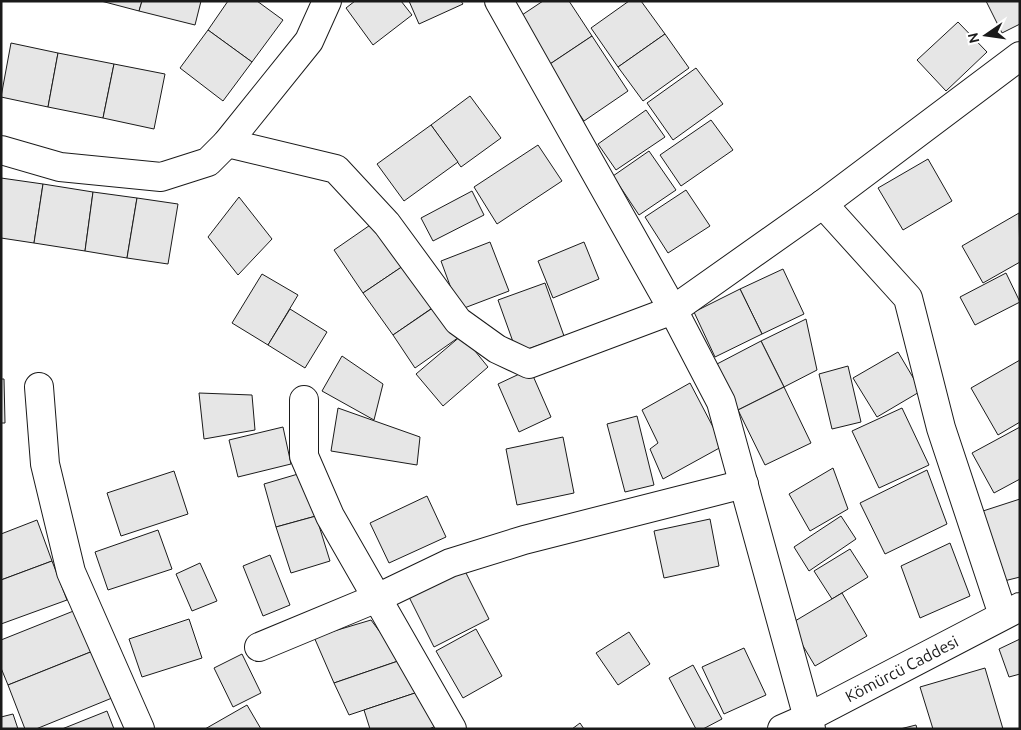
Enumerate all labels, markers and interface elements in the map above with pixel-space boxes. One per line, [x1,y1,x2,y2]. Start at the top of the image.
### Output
north arrow [961,10,1011,60]
text: N [964,31,982,45]
street label: Kömürcü Caddesi [842,632,961,705]

